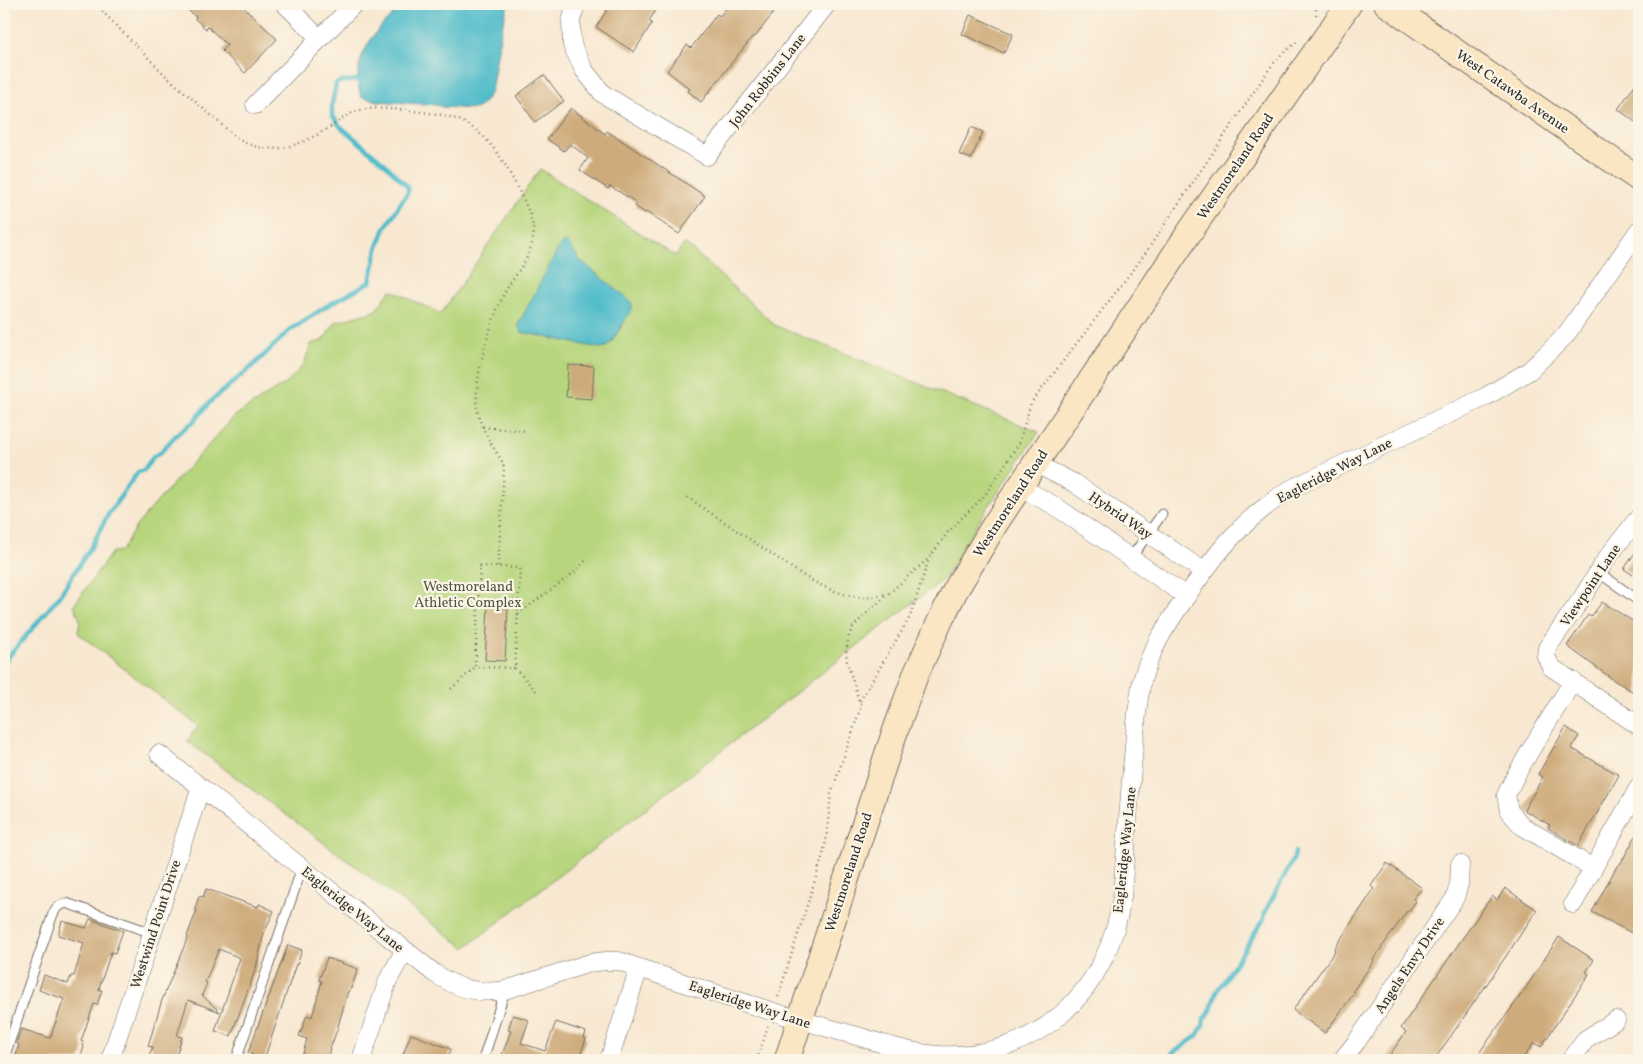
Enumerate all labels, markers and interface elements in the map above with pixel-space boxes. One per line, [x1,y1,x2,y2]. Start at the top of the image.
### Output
street label: John Robbins Lane [725,30,811,132]
street label: West Catawba Avenue [1452,46,1573,139]
street label: Westmoreland Road [1194,110,1279,224]
street label: Eagleridge Way Lane [1274,434,1396,509]
street label: Westmoreland Road [969,446,1053,561]
street label: Hybrid Way [1084,488,1156,545]
street label: Viewpoint Lane [1557,540,1626,631]
park label: Westmoreland Athletic Complex [415,578,521,613]
street label: Eagleridge Way Lane [1109,786,1142,914]
street label: Westmoreland Road [821,810,878,935]
street label: Westwind Point Drive [127,857,186,991]
street label: Eagleridge Way Lane [297,863,408,958]
street label: Angels Envy Drive [1371,913,1450,1018]
street label: Eagleridge Way Lane [686,977,813,1034]

